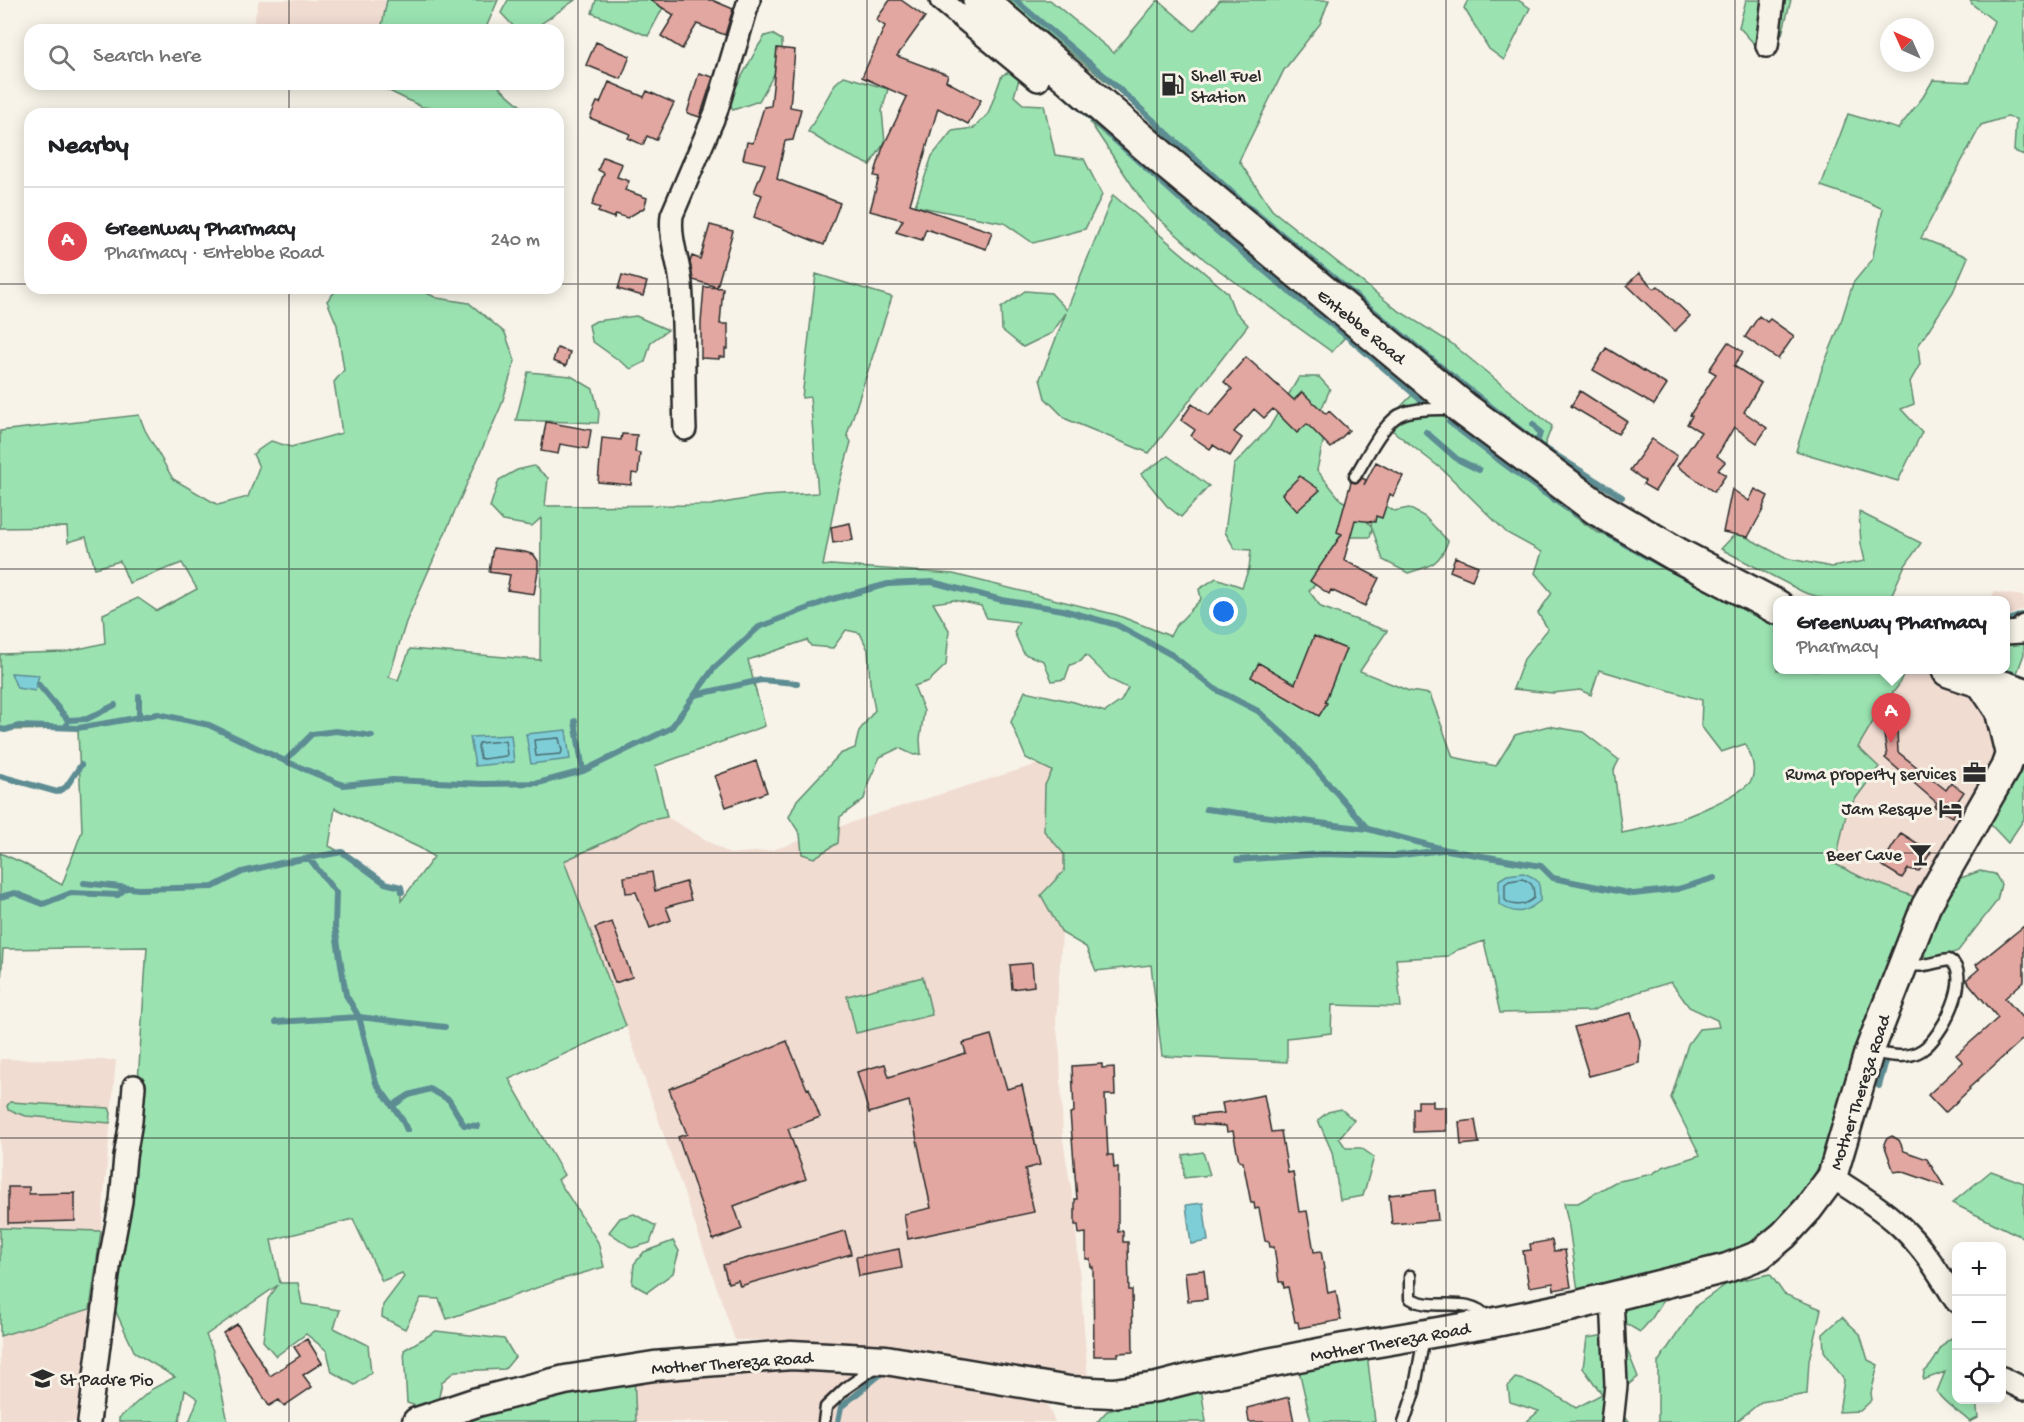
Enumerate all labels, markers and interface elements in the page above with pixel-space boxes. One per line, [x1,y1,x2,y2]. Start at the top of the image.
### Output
north arrow [1880,18,1934,72]
search box [24,24,564,90]
icon: search [45,41,78,74]
text: Search here [93,44,201,70]
place label: Shell Fuel Station [1191,67,1261,109]
fuel station icon: Shell Fuel Station [1160,72,1186,98]
text: Nearby [48,132,129,163]
text: Greenway Pharmacy [105,217,295,243]
text: A [62,230,73,253]
text: 240 m [490,230,540,253]
text: Pharmacy · Entebbe Road [105,243,323,266]
street label: Entebbe Road [1312,286,1410,371]
popup [1773,596,2010,674]
your location [1209,597,1238,626]
text: Greenway Pharmacy [1796,611,1987,637]
text: Pharmacy [1796,637,1878,660]
pin: A [1872,694,1910,743]
office icon: Ruma property services [1961,760,1987,786]
place label: Ruma property services [1785,765,1957,786]
hotel icon: Jam Resque [1937,795,1963,821]
place label: Jam Resque [1842,800,1933,821]
bar icon: Beer Cave [1907,841,1933,867]
place label: Beer Cave [1826,846,1903,867]
street label: Mother Thereza Road [1826,1011,1897,1173]
map controls [1952,1242,2006,1404]
button: + [1952,1242,2006,1296]
button: − [1952,1296,2006,1350]
street label: Mother Thereza Road [1309,1319,1473,1368]
street label: Mother Thereza Road [651,1348,815,1381]
button: locate [1952,1350,2006,1404]
school or university icon: St Padre Pio [29,1366,55,1392]
place label: St Padre Pio [60,1371,154,1392]

